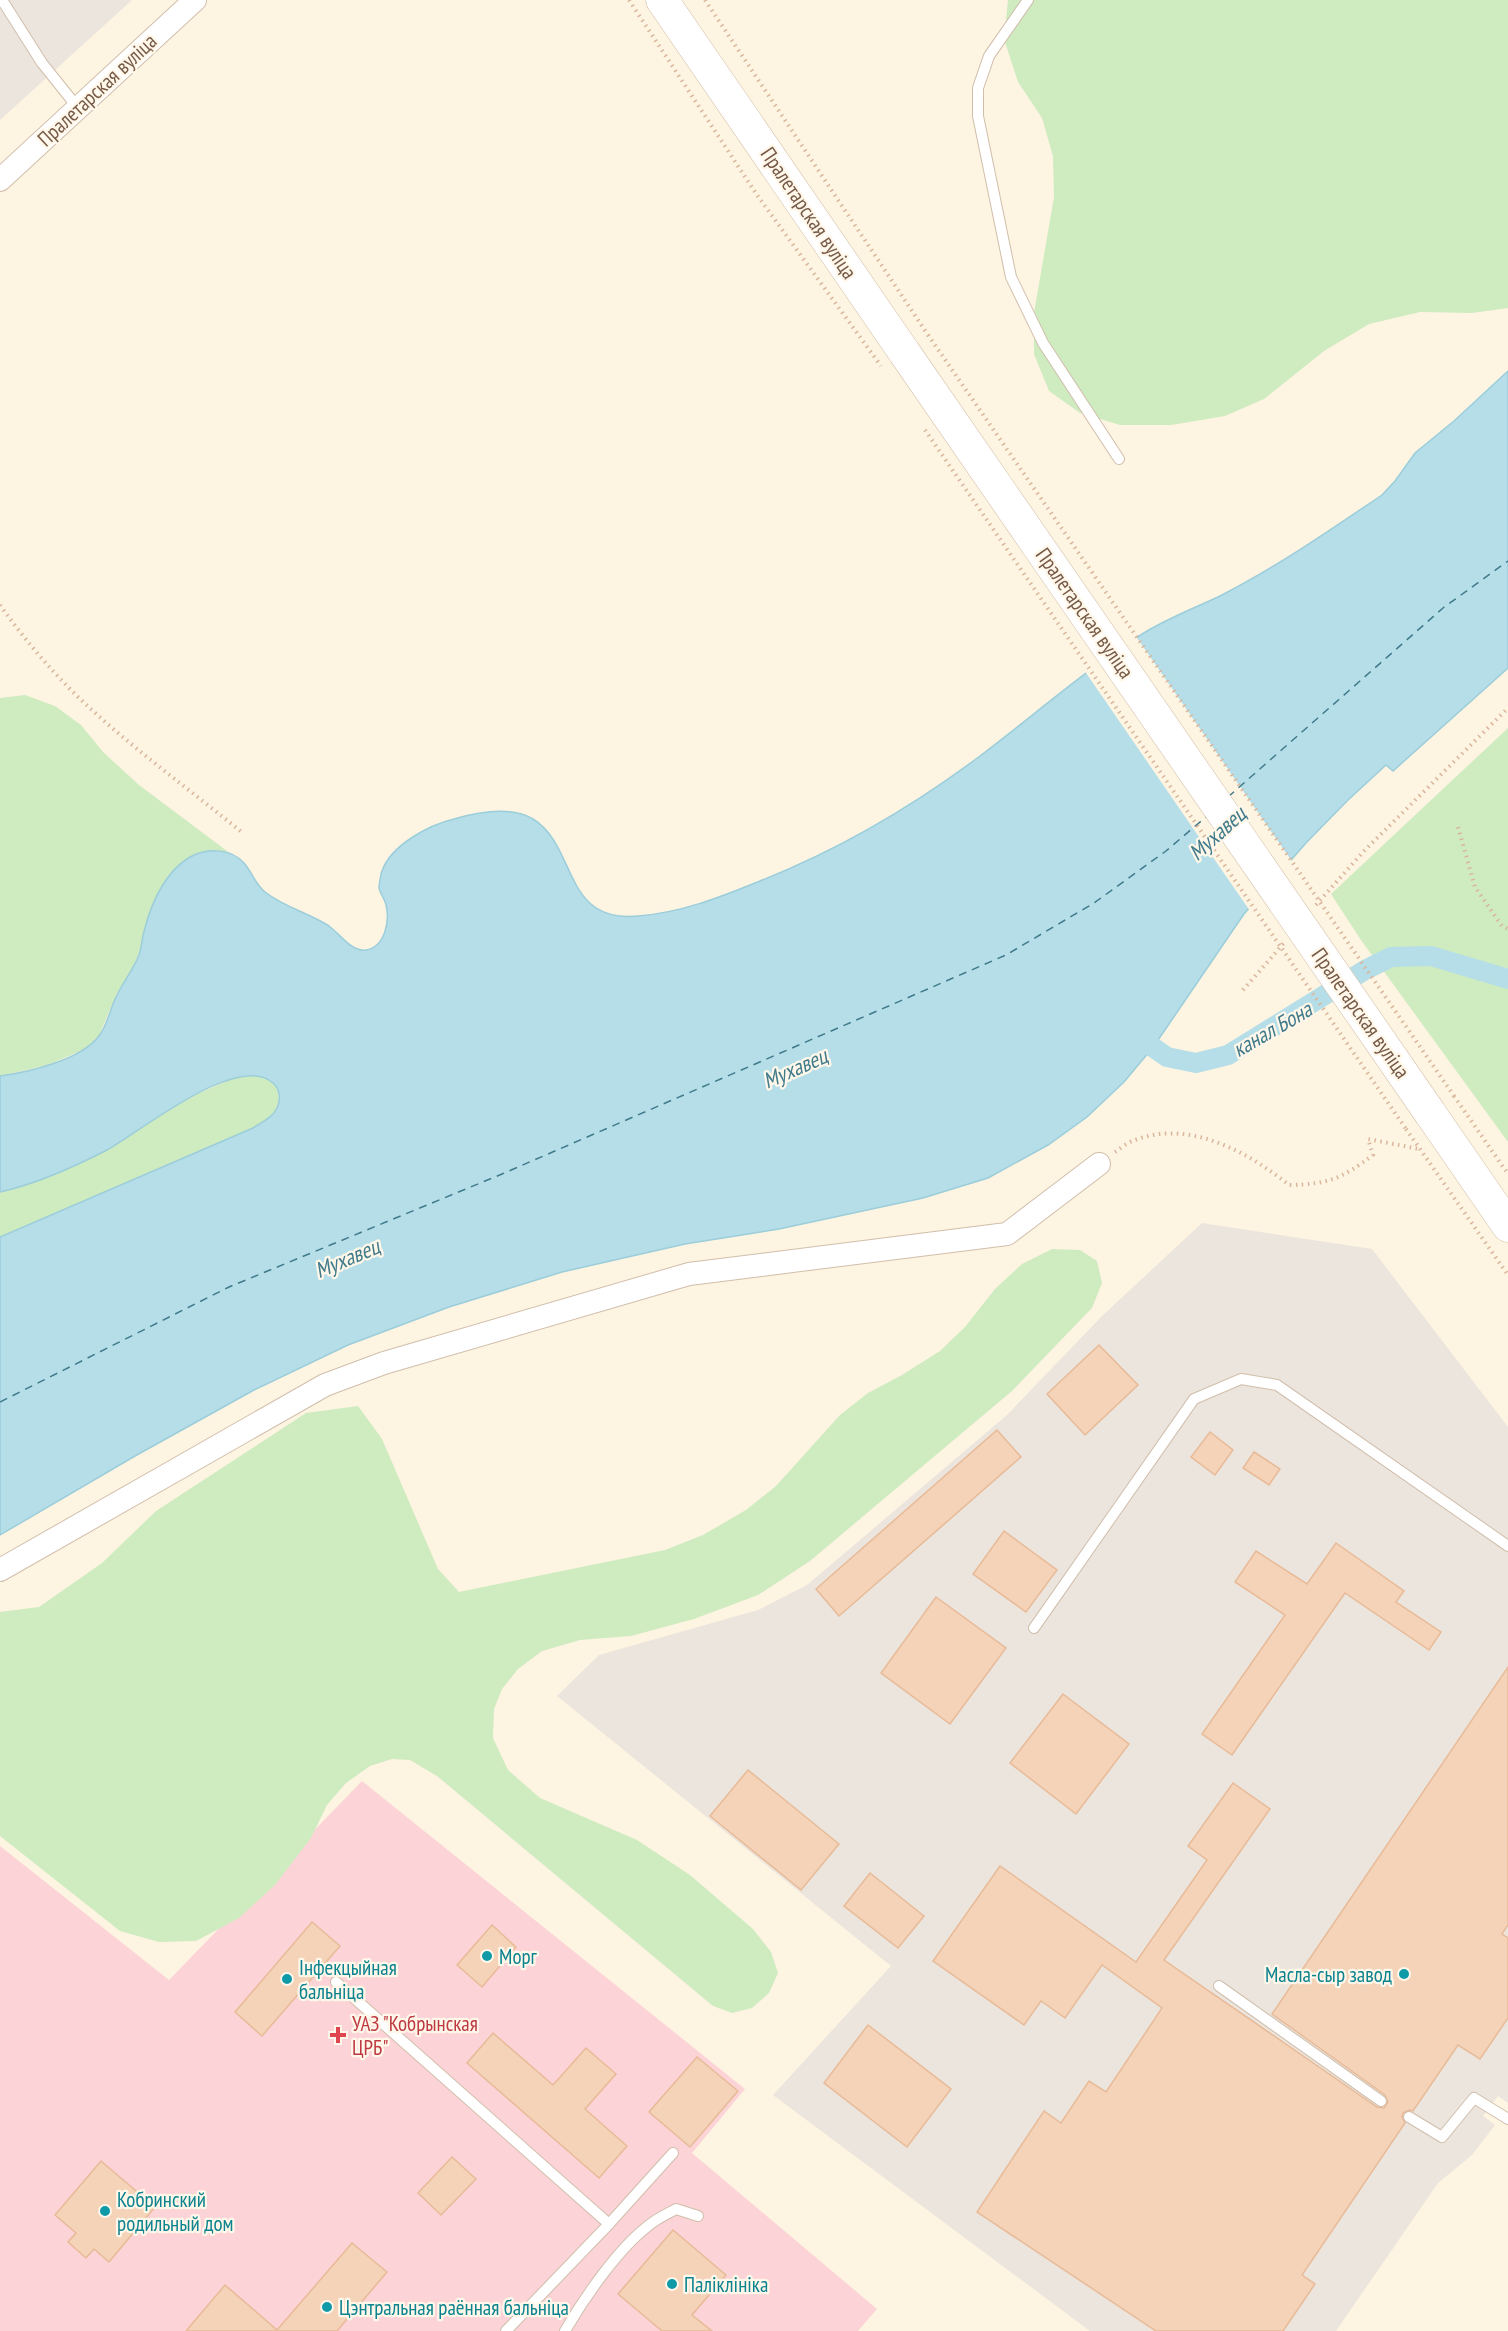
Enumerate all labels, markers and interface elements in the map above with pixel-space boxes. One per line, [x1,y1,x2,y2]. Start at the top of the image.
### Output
street label: Пралетарская вуліца [32,28,162,152]
street label: Пралетарская вуліца [755,142,863,284]
street label: Пралетарская вуліца [1030,542,1140,684]
water label: Мухавец [1182,799,1253,866]
street label: Пралетарская вуліца [1306,942,1416,1084]
water label: канал Бона [1227,995,1318,1063]
water label: Мухавец [758,1041,833,1095]
water label: Мухавец [310,1231,385,1284]
place label: Морг [499,1943,538,1970]
marker: Морг [480,1949,494,1963]
place label: Інфекцыйная бальніца [299,1954,397,2005]
place label: Масла-сыр завод [1265,1961,1392,1988]
marker: Масла-сыр завод [1397,1967,1411,1981]
marker: Інфекцыйная бальніца [280,1972,294,1986]
place label: УАЗ "Кобрынская ЦРБ" [352,2010,478,2061]
marker: УАЗ "Кобрынская ЦРБ" [329,2026,347,2044]
place label: Кобринский родильный дом [117,2186,233,2237]
marker: Кобринский родильный дом [98,2204,112,2218]
place label: Паліклініка [684,2271,768,2298]
marker: Паліклініка [665,2277,679,2291]
place label: Цэнтральная раённая бальніца [339,2294,569,2321]
marker: Цэнтральная раённая бальніца [320,2300,334,2314]

